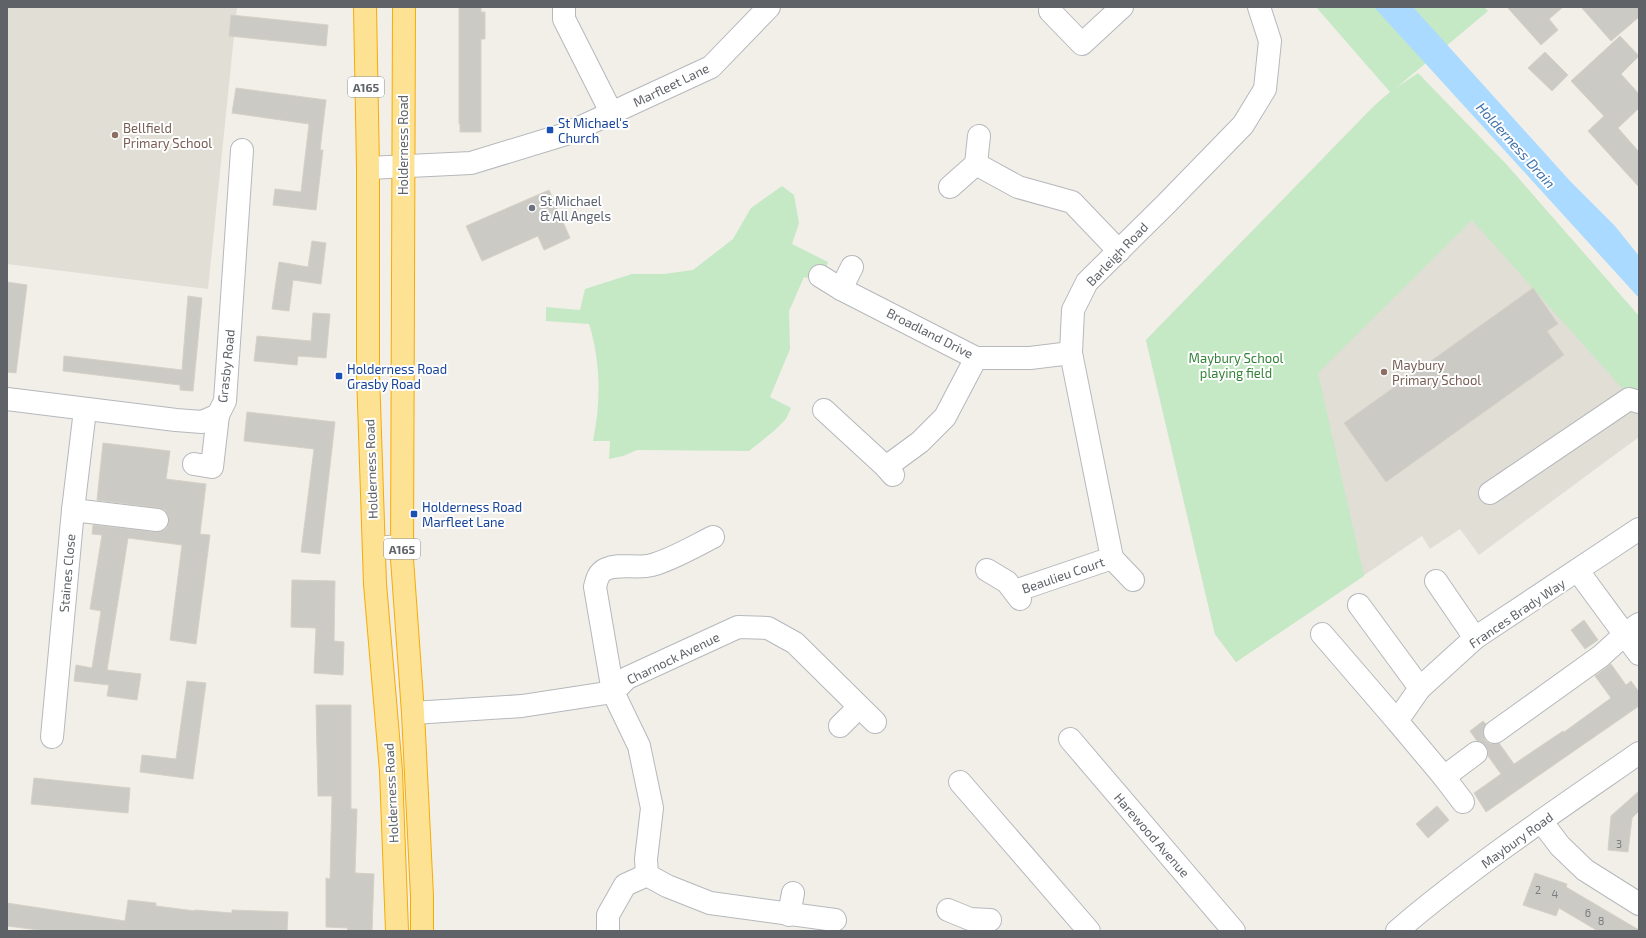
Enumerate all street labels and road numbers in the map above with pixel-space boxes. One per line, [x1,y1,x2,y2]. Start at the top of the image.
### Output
street label: Marfleet Lane [630,60,712,110]
road number: A165 [348,77,384,97]
street label: Holderness Road [395,95,411,195]
street label: Barleigh Road [1083,219,1151,289]
street label: Broadland Drive [884,304,976,362]
street label: Grasby Road [214,328,238,404]
street label: Holderness Road [361,419,381,519]
street label: Staines Close [56,533,78,613]
road number: A165 [384,539,420,559]
street label: Beaulieu Court [1020,553,1106,597]
street label: Frances Brady Way [1466,575,1568,651]
street label: Charnock Avenue [624,629,722,687]
street label: Holderness Road [380,743,402,843]
street label: Harewood Avenue [1111,789,1193,881]
street label: Maybury Road [1478,809,1556,871]

